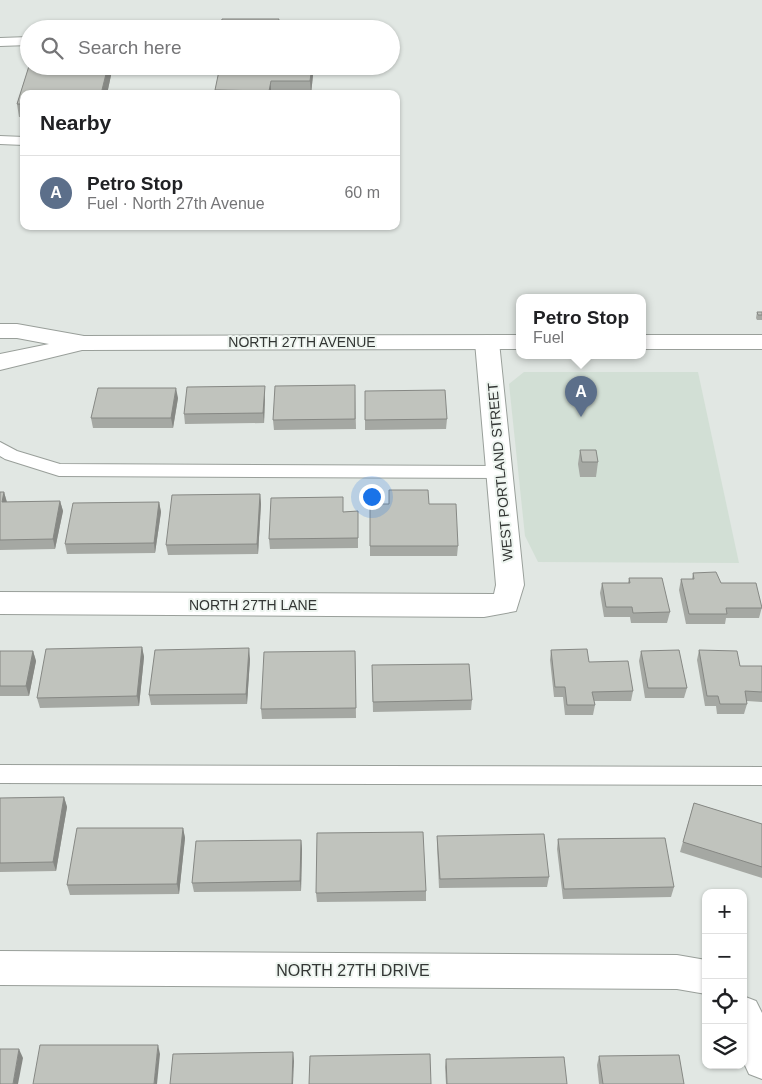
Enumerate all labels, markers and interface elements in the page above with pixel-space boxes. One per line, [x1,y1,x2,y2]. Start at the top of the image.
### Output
search box [20,20,400,75]
icon: search [38,34,66,62]
text: Search here [78,37,182,58]
text: Nearby [40,111,111,134]
text: Petro Stop [87,173,183,194]
text: A [50,184,62,201]
text: 60 m [344,184,380,201]
text: Fuel · North 27th Avenue [87,195,265,212]
popup [516,294,646,359]
text: Petro Stop [533,307,629,328]
text: Fuel [533,329,564,346]
street label: NORTH 27TH AVENUE [228,334,376,350]
pin: A [565,376,597,417]
street label: WEST PORTLAND STREET [484,382,516,562]
your location [359,484,385,510]
street label: NORTH 27TH LANE [189,597,317,613]
map controls [702,889,747,1069]
button: + [702,889,747,934]
button: − [702,934,747,979]
street label: NORTH 27TH DRIVE [276,962,430,979]
button: locate [702,979,747,1024]
button: layers [702,1024,747,1069]

